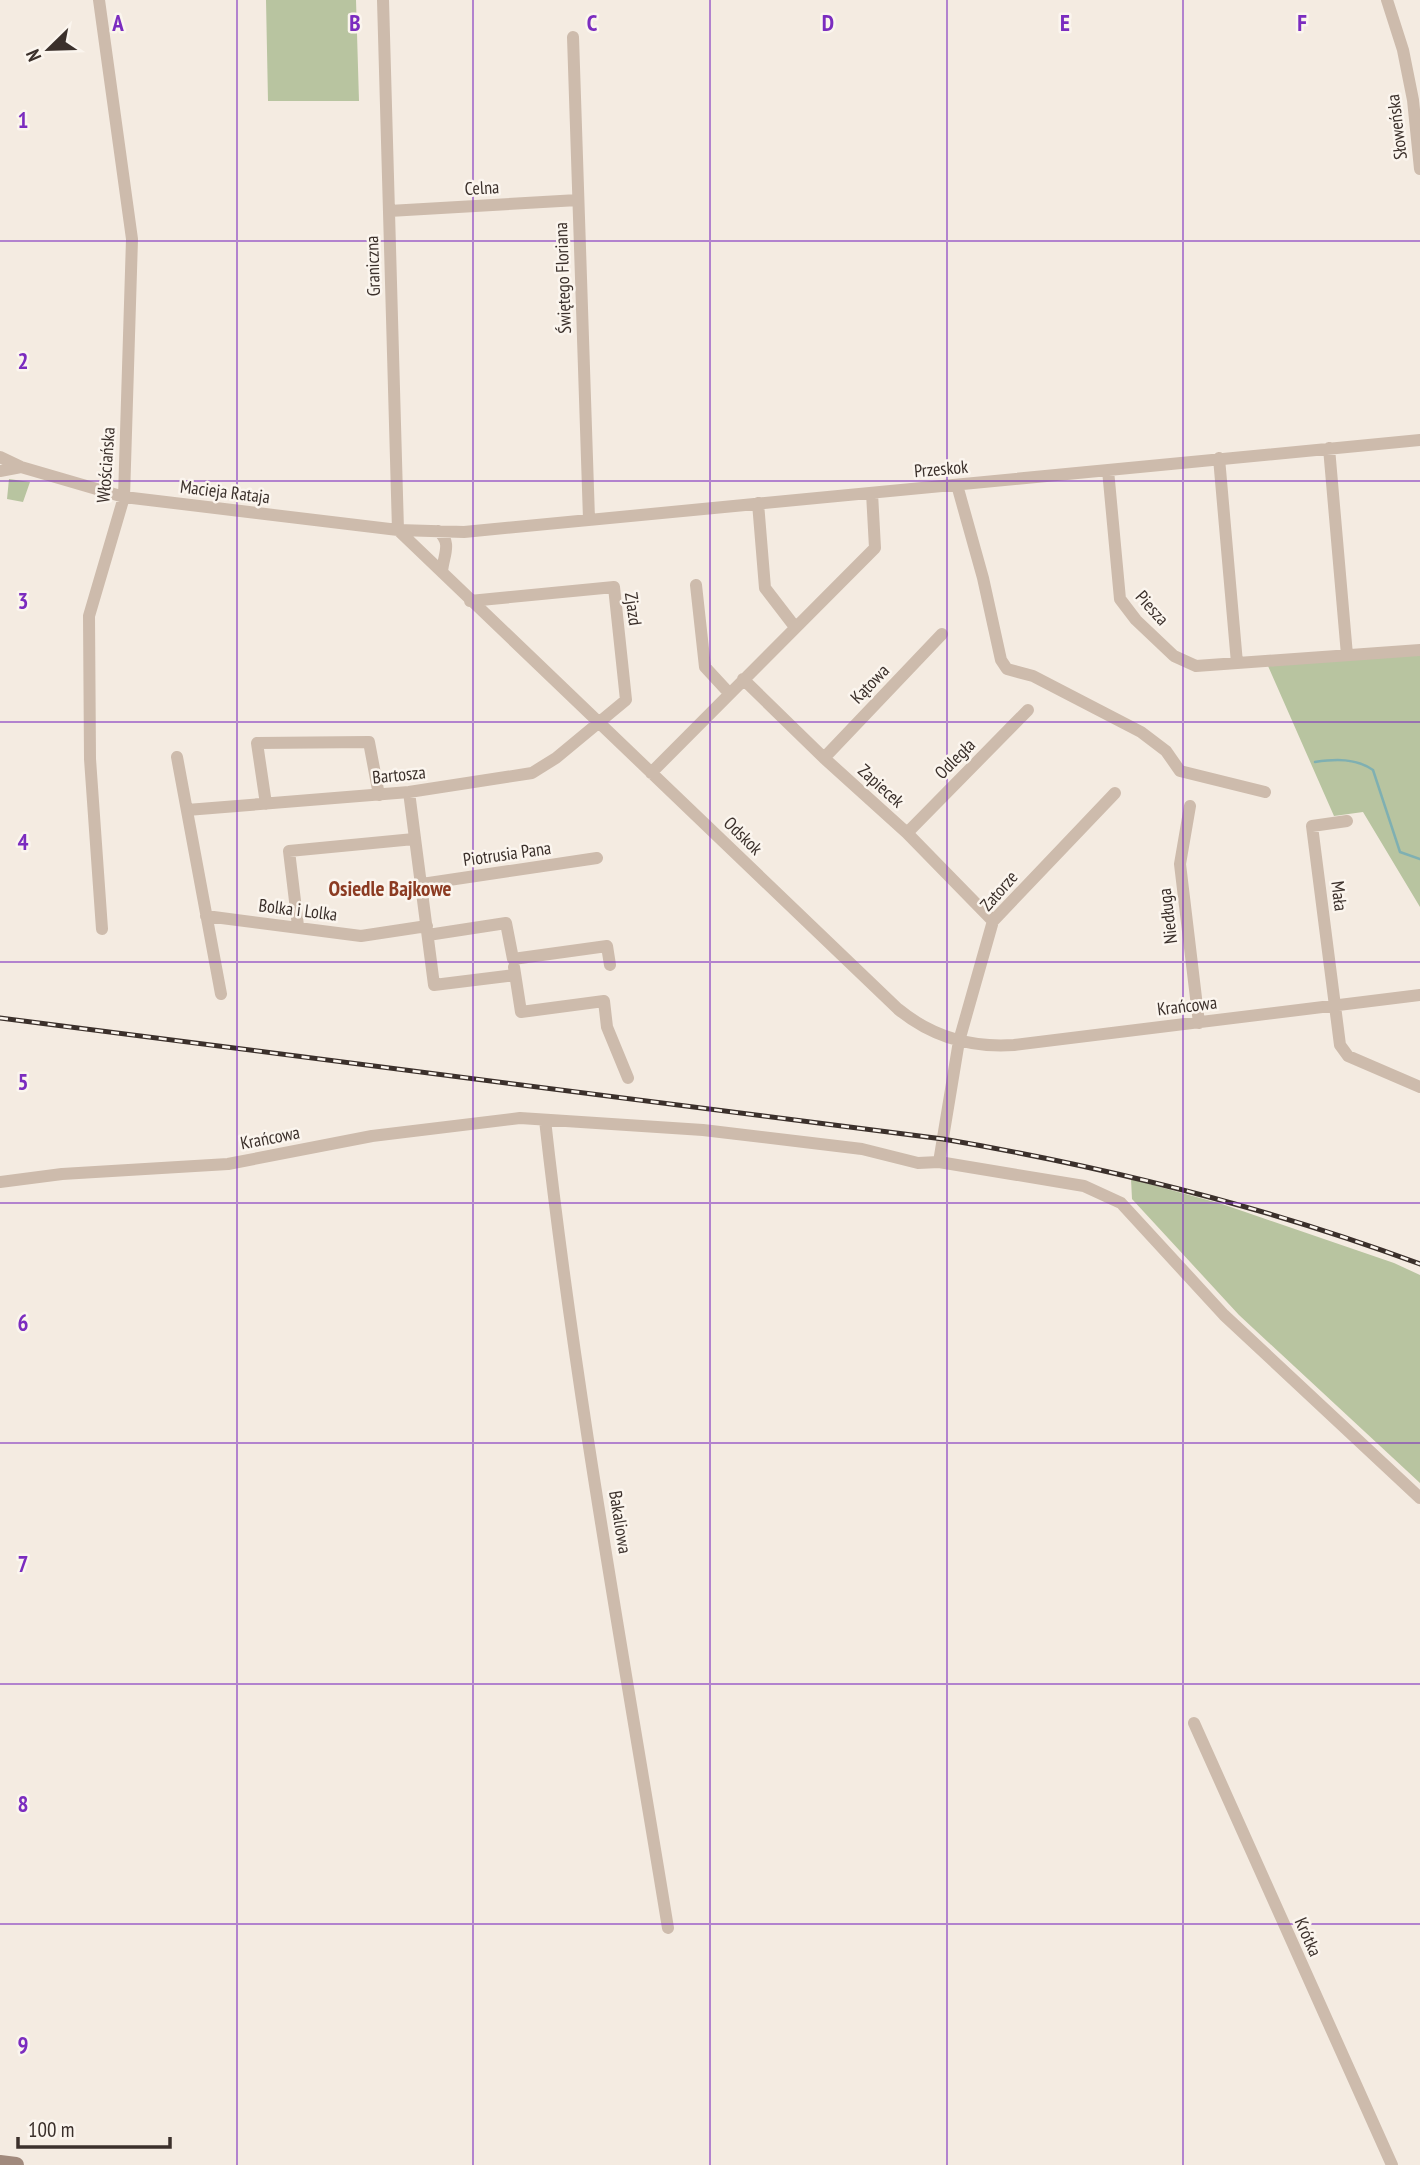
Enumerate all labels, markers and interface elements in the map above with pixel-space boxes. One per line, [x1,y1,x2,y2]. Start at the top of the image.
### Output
text: A [111,8,124,37]
text: B [349,8,361,37]
text: C [587,8,598,37]
text: D [822,8,834,37]
text: E [1060,8,1070,37]
text: F [1297,8,1307,37]
north arrow [14,14,84,84]
text: N [20,46,46,65]
street label: Słoweńska [1381,93,1412,161]
text: 1 [18,105,29,134]
street label: Celna [464,175,500,200]
street label: Świętego Floriana [549,222,576,334]
street label: Graniczna [360,235,385,297]
text: 2 [18,346,29,375]
street label: Włościańska [91,426,120,504]
street label: Przeskok [913,455,969,482]
street label: Macieja Rataja [179,475,271,508]
street label: Piesza [1131,585,1174,630]
text: 3 [18,586,29,615]
street label: Zjazd [620,591,647,627]
street label: Kątowa [845,659,894,708]
street label: Odległa [929,733,980,784]
street label: Zapiecek [853,759,909,812]
street label: Bartosza [371,760,427,789]
street label: Odskok [719,812,768,860]
text: 4 [18,827,29,856]
street label: Piotrusia Pana [462,836,552,871]
street label: Zatorze [975,866,1022,916]
district label: Osiedle Bajkowe [328,875,452,902]
street label: Mała [1326,880,1353,912]
street label: Niedługa [1153,887,1182,945]
street label: Bolka i Lolka [257,893,339,926]
street label: Krańcowa [1156,990,1218,1021]
text: 5 [18,1067,29,1096]
street label: Krańcowa [238,1120,302,1155]
text: 6 [18,1308,29,1337]
street label: Bakaliowa [604,1489,637,1555]
text: 7 [18,1549,29,1578]
text: 8 [18,1789,29,1818]
street label: Krótka [1290,1914,1327,1960]
text: 9 [18,2030,29,2059]
scale bar [18,2106,170,2150]
text: 100 m [28,2116,74,2143]

